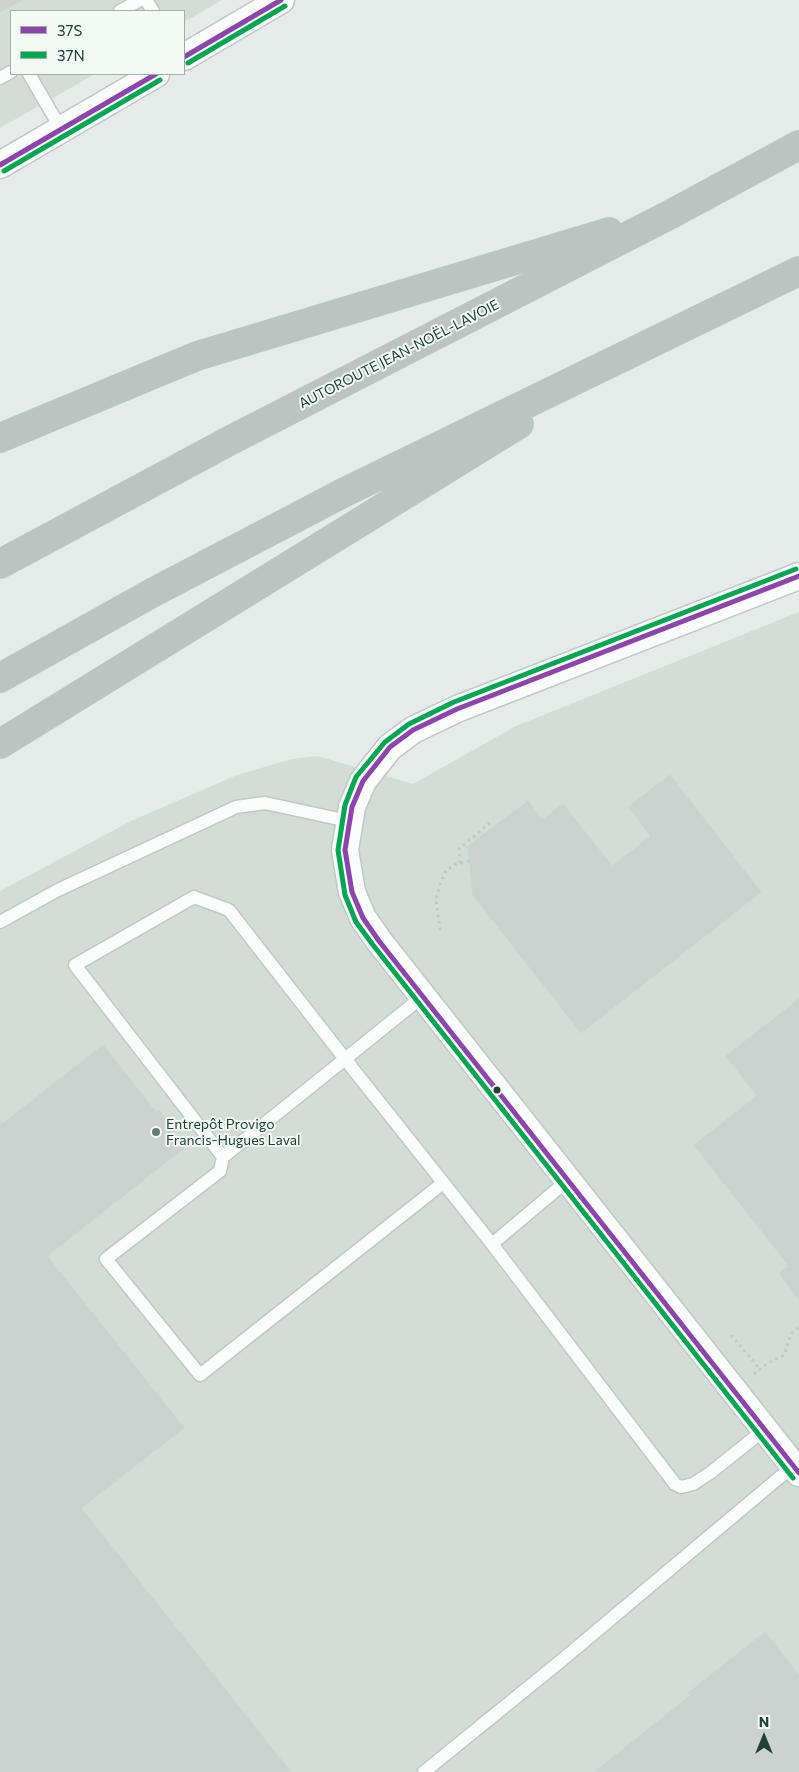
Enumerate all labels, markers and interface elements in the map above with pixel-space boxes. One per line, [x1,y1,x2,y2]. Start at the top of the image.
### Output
legend [10,10,185,75]
text: 37S [57,21,82,39]
text: 37N [57,46,85,64]
street label: AUTOROUTE JEAN-NOËL-LAVOIE [296,296,502,412]
unlabelled marker [492,1085,502,1095]
place label: Entrepôt Provigo Francis-Hugues Laval [166,1116,301,1148]
marker: Entrepôt Provigo Francis-Hugues Laval [150,1126,162,1138]
north arrow [739,1712,789,1762]
text: N [759,1713,769,1730]

